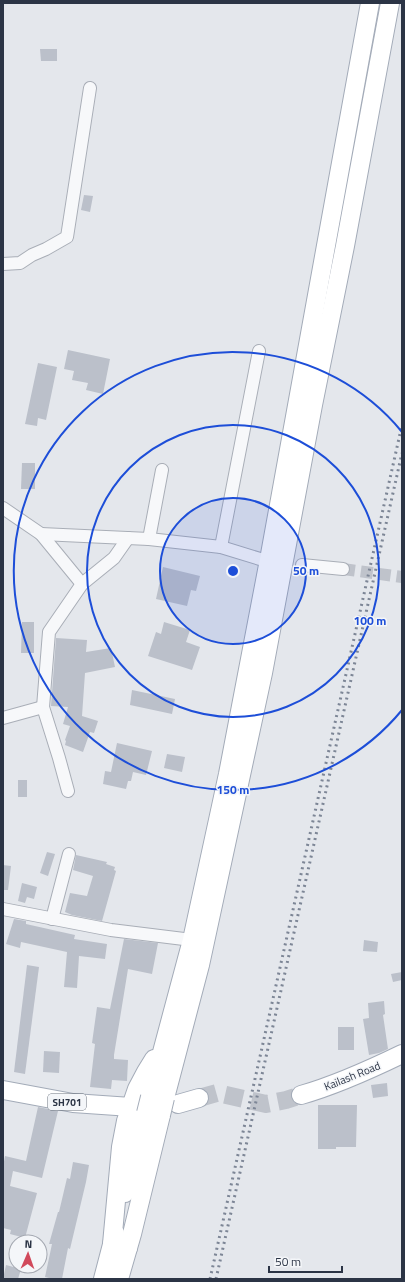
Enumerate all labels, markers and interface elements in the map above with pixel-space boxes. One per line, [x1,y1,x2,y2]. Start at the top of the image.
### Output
text: 50 m [293,561,319,580]
centre of rings [226,564,240,578]
text: 100 m [354,611,386,630]
text: 150 m [217,780,249,799]
street label: Kailash Road [321,1057,383,1095]
road number: SH701 [48,1094,86,1110]
north arrow [8,1234,48,1274]
text: N [24,1236,32,1252]
scale bar [269,1248,342,1274]
text: 50 m [275,1252,301,1271]

